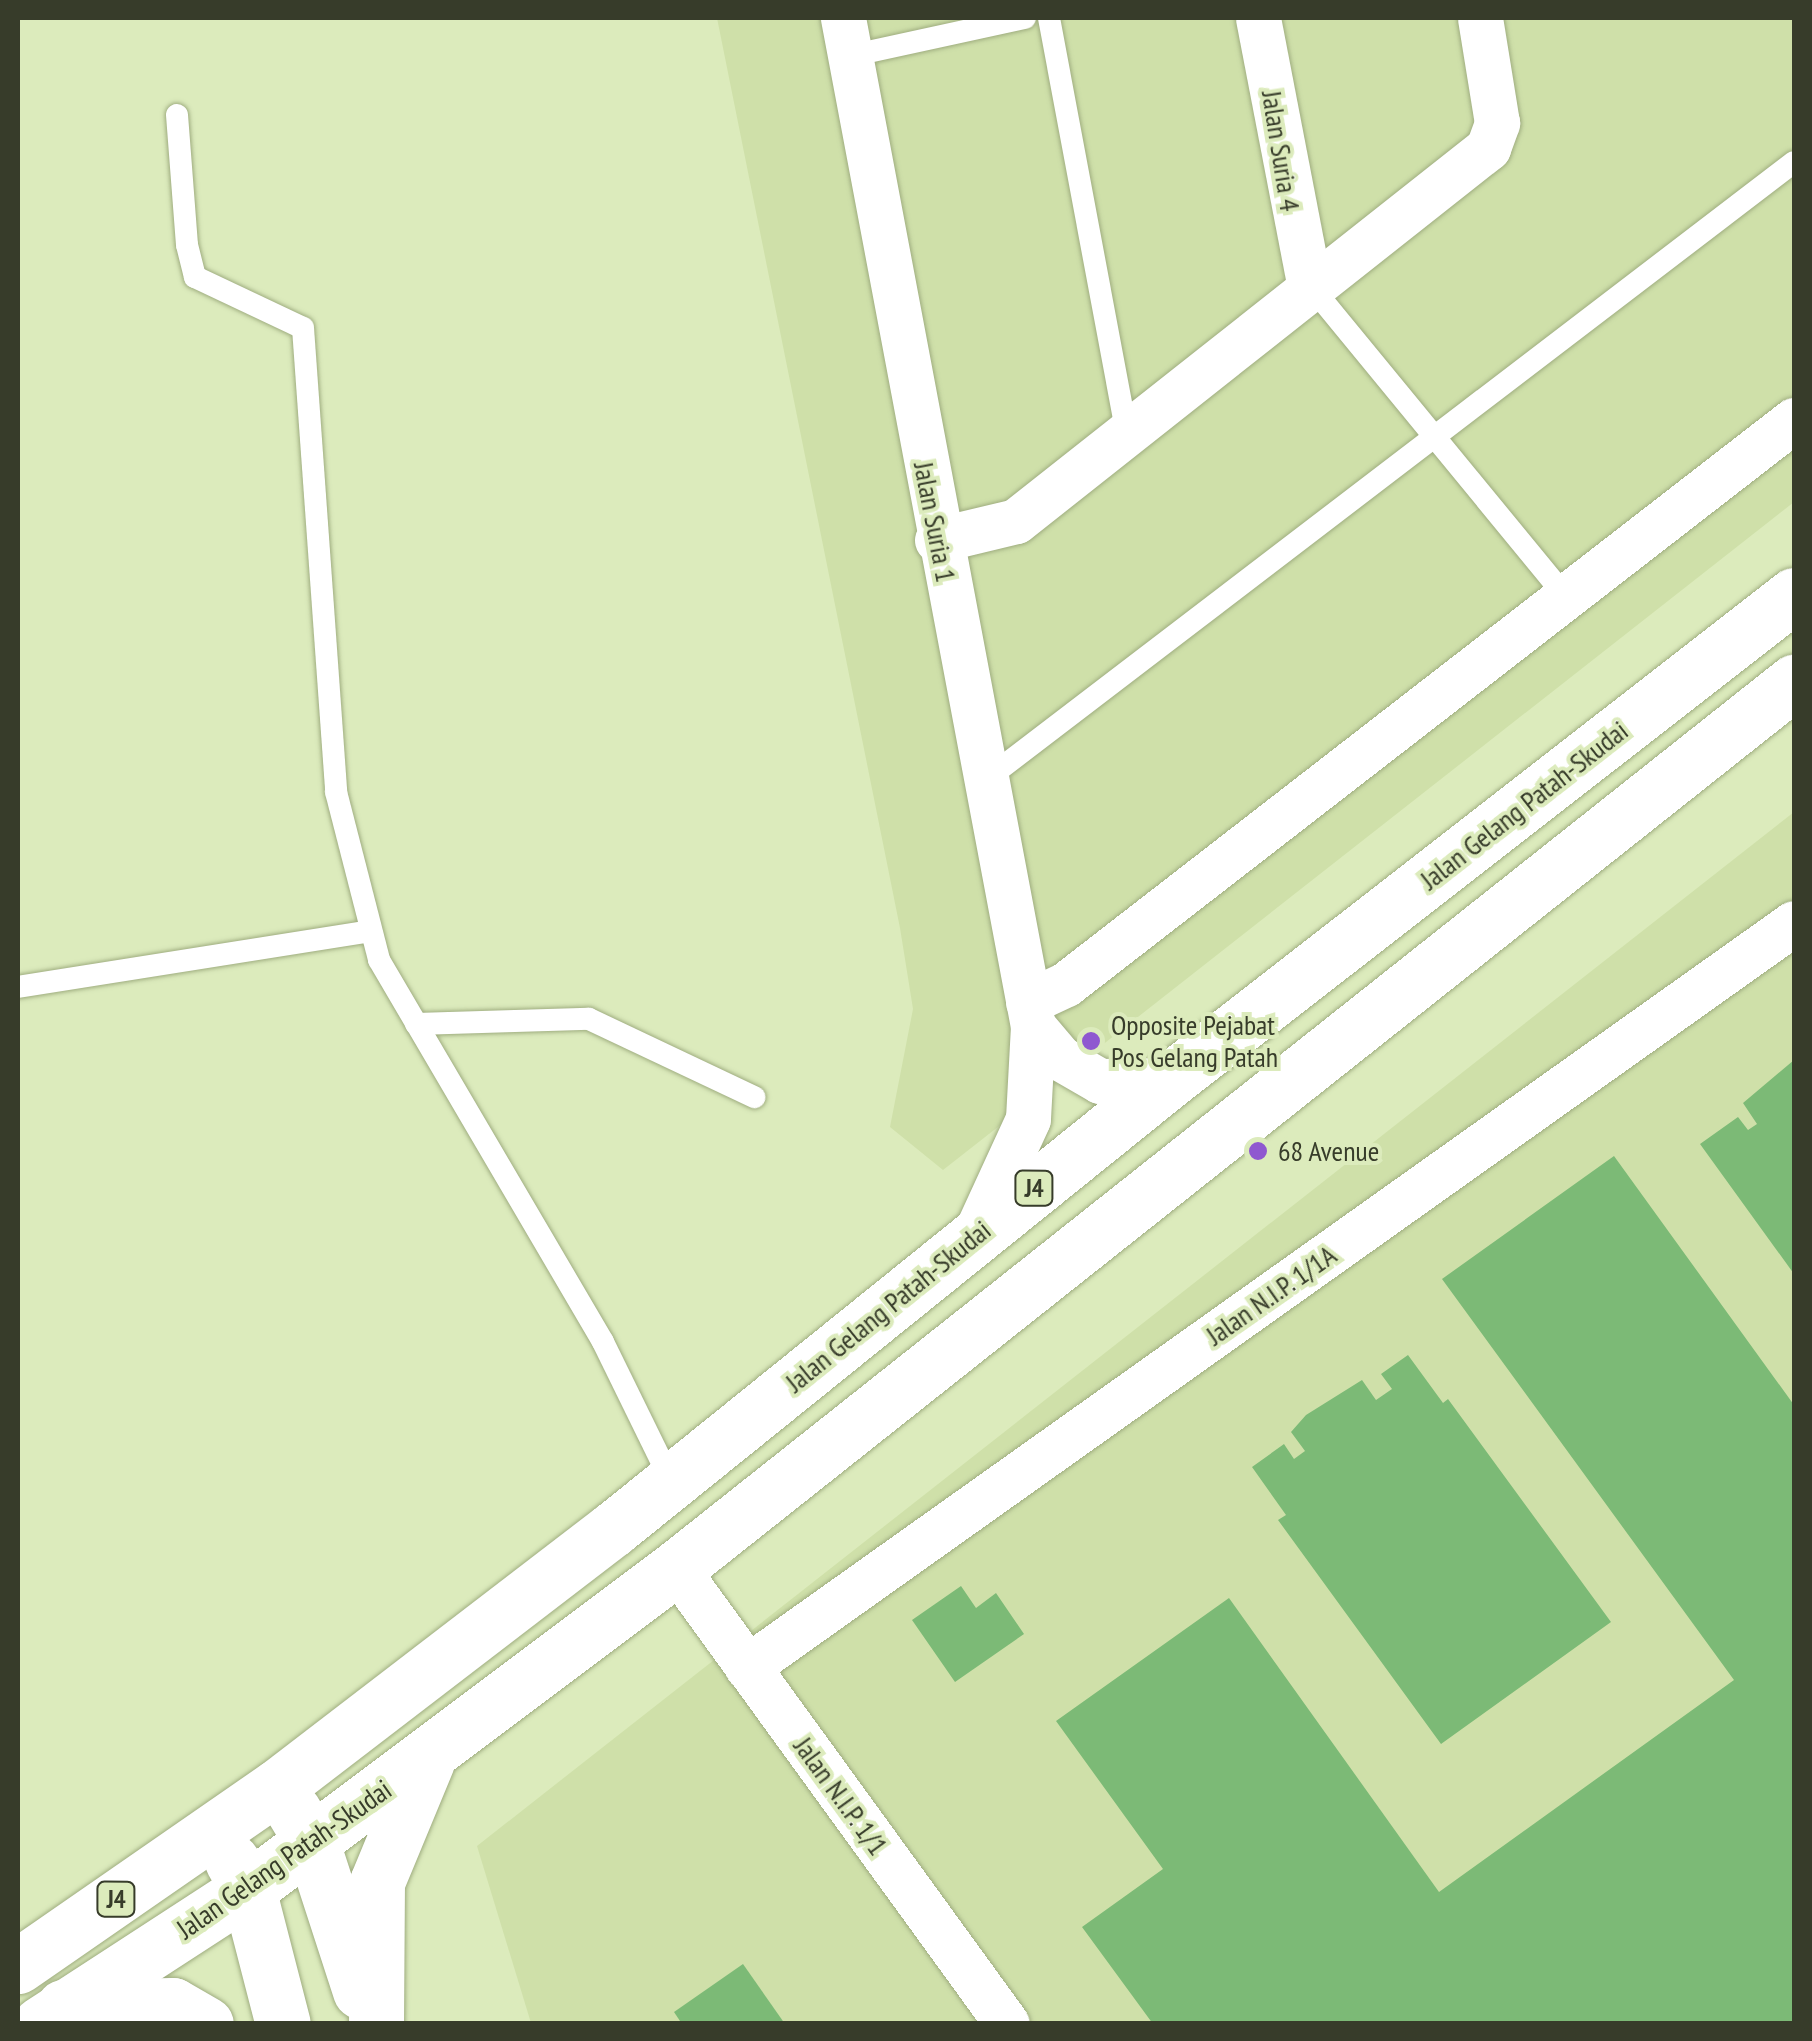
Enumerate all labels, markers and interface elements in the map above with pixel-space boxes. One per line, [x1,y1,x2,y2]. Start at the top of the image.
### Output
street label: Jalan Suria 4 [1255,88,1307,214]
street label: Jalan Suria 1 [907,459,963,585]
street label: Jalan Gelang Patah-Skudai [1414,714,1634,896]
place label: Opposite Pejabat Pos Gelang Patah [1111,1008,1278,1074]
marker: Opposite Pejabat Pos Gelang Patah [1080,1030,1102,1052]
place label: 68 Avenue [1278,1134,1380,1168]
marker: 68 Avenue [1247,1140,1269,1162]
road number: J4 [1014,1168,1054,1208]
street label: Jalan Gelang Patah-Skudai [779,1213,997,1399]
street label: Jalan N.I.P. 1/1A [1199,1237,1343,1353]
street label: Jalan N.I.P. 1/1 [786,1730,896,1862]
street label: Jalan Gelang Patah-Skudai [170,1772,398,1946]
road number: J4 [96,1879,136,1919]

